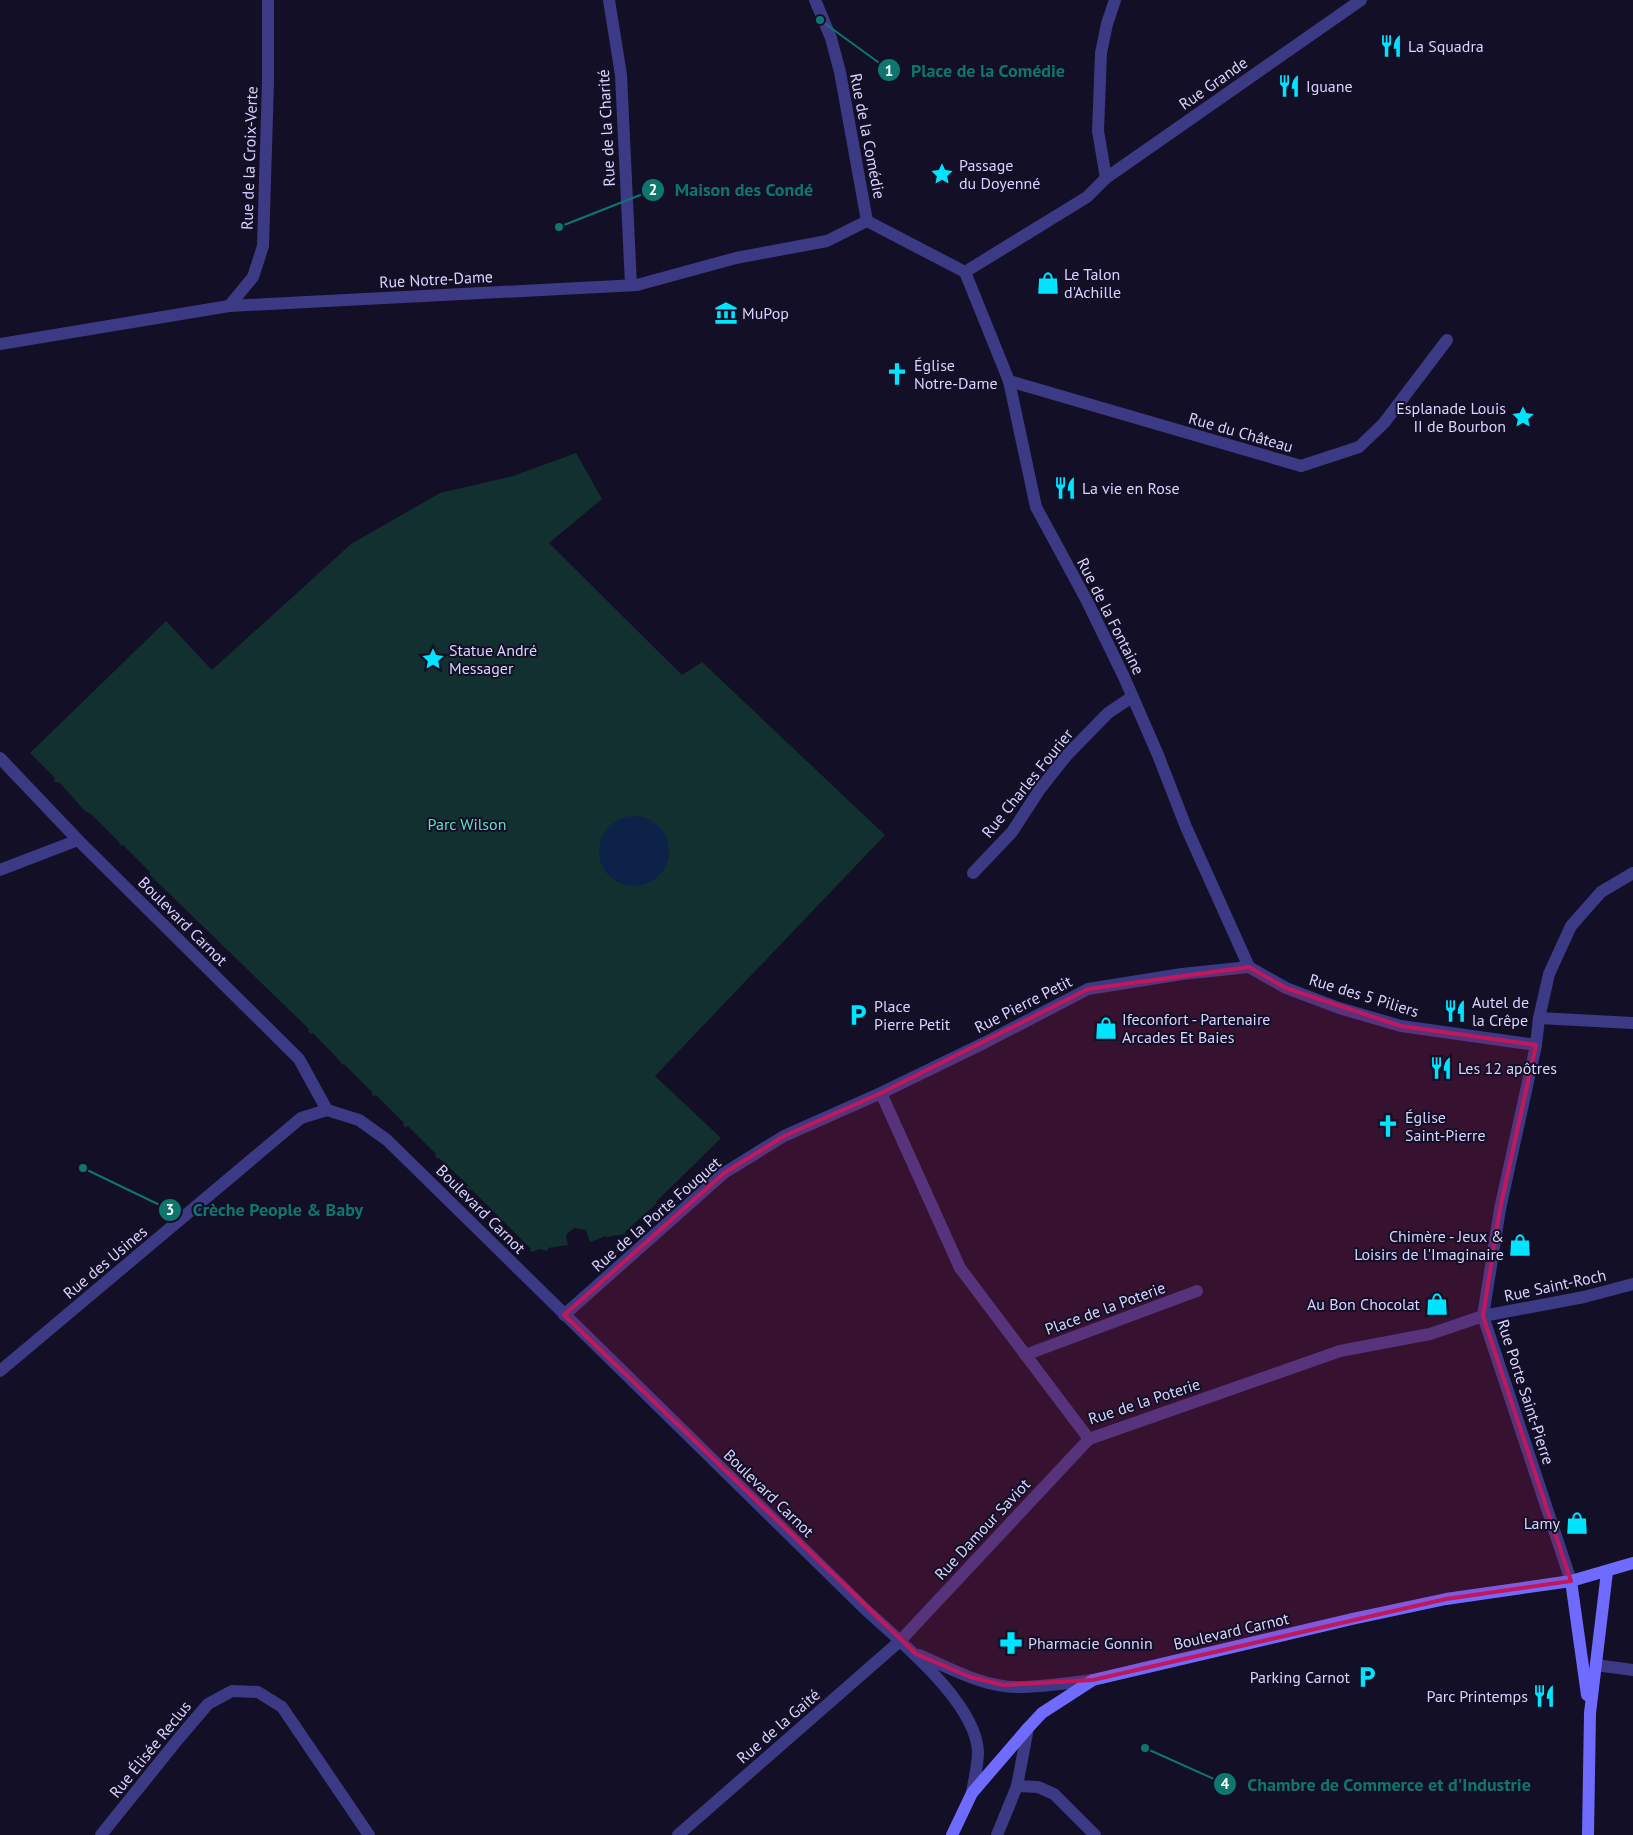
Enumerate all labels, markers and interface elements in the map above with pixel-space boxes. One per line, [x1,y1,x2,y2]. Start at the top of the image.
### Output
restaurant icon: La Squadra [1378,33,1404,59]
place label: La Squadra [1408,36,1484,56]
street label: Rue Grande [1175,52,1251,114]
callout: Place de la Comédie [876,54,1075,87]
text: Place de la Comédie [911,59,1065,82]
text: 1 [885,61,893,80]
street label: Rue de la Charité [593,69,619,187]
street label: Rue de la Comédie [846,71,890,201]
restaurant icon: Iguane [1276,73,1302,99]
place label: Iguane [1306,76,1353,96]
street label: Rue de la Croix-Verte [236,86,262,230]
place label: Passage du Doyenné [959,155,1040,193]
place icon: Passage du Doyenné [929,161,955,187]
callout: Maison des Condé [640,173,824,206]
text: Maison des Condé [675,178,813,201]
text: 2 [649,180,657,199]
place label: Le Talon d'Achille [1064,264,1121,302]
street label: Rue Notre-Dame [379,266,493,292]
shop icon: Le Talon d'Achille [1035,270,1061,296]
museum icon: MuPop [713,300,739,326]
place label: MuPop [742,303,789,323]
place label: Église Notre-Dame [914,355,998,393]
church icon: Église Notre-Dame [884,361,910,387]
place label: Esplanade Louis II de Bourbon [1396,398,1506,436]
place icon: Esplanade Louis II de Bourbon [1510,404,1536,430]
street label: Rue du Château [1187,408,1295,456]
restaurant icon: La vie en Rose [1052,475,1078,501]
place label: La vie en Rose [1082,478,1180,498]
street label: Rue de la Fontaine [1073,554,1149,678]
place label: Statue André Messager [449,640,537,678]
place icon: Statue André Messager [420,646,446,672]
street label: Rue Charles Fourier [977,724,1077,841]
park label: Parc Wilson [428,814,506,834]
street label: Boulevard Carnot [134,872,232,970]
street label: Rue des 5 Piliers [1307,969,1421,1021]
street label: Rue Pierre Petit [971,971,1076,1037]
place label: Autel de la Crêpe [1472,992,1529,1030]
place label: Place Pierre Petit [874,996,951,1034]
restaurant icon: Autel de la Crêpe [1442,998,1468,1024]
parking icon: Place Pierre Petit [845,1002,871,1028]
place label: Ifeconfort - Partenaire Arcades Et Baies [1122,1009,1270,1047]
shop icon: Ifeconfort - Partenaire Arcades Et Baies [1093,1015,1119,1041]
restaurant icon: Les 12 apôtres [1428,1055,1454,1081]
place label: Les 12 apôtres [1458,1058,1557,1078]
place label: Église Saint-Pierre [1405,1107,1486,1145]
church icon: Église Saint-Pierre [1375,1113,1401,1139]
street label: Rue de la Porte Fouquet [587,1152,725,1276]
street label: Boulevard Carnot [432,1160,530,1258]
callout: Crèche People & Baby [158,1193,373,1226]
text: Crèche People & Baby [193,1198,364,1221]
text: 3 [166,1200,174,1219]
street label: Rue des Usines [59,1221,151,1303]
place label: Chimère - Jeux & Loisirs de l'Imaginaire [1354,1226,1504,1264]
shop icon: Chimère - Jeux & Loisirs de l'Imaginaire [1507,1232,1533,1258]
street label: Rue Saint-Roch [1502,1264,1608,1306]
street label: Place de la Poterie [1042,1277,1168,1339]
shop icon: Au Bon Chocolat [1424,1291,1450,1317]
place label: Au Bon Chocolat [1307,1294,1421,1314]
street label: Rue Porte Saint-Pierre [1493,1317,1559,1467]
street label: Rue de la Poterie [1086,1373,1202,1429]
street label: Boulevard Carnot [720,1445,819,1542]
street label: Rue Damour Saviot [930,1474,1034,1584]
shop icon: Lamy [1564,1510,1590,1536]
place label: Lamy [1524,1513,1561,1533]
street label: Boulevard Carnot [1171,1608,1291,1654]
pharmacy icon: Pharmacie Gonnin [998,1630,1024,1656]
place label: Pharmacie Gonnin [1028,1633,1153,1653]
parking icon: Parking Carnot [1354,1664,1380,1690]
place label: Parking Carnot [1250,1667,1351,1687]
restaurant icon: Parc Printemps [1531,1683,1557,1709]
street label: Rue de la Gaité [732,1684,824,1768]
place label: Parc Printemps [1427,1686,1528,1706]
street label: Rue Élisée Reclus [105,1696,195,1802]
callout: Chambre de Commerce et d'Industrie [1212,1768,1541,1801]
text: Chambre de Commerce et d'Industrie [1247,1773,1531,1796]
text: 4 [1221,1774,1230,1793]

